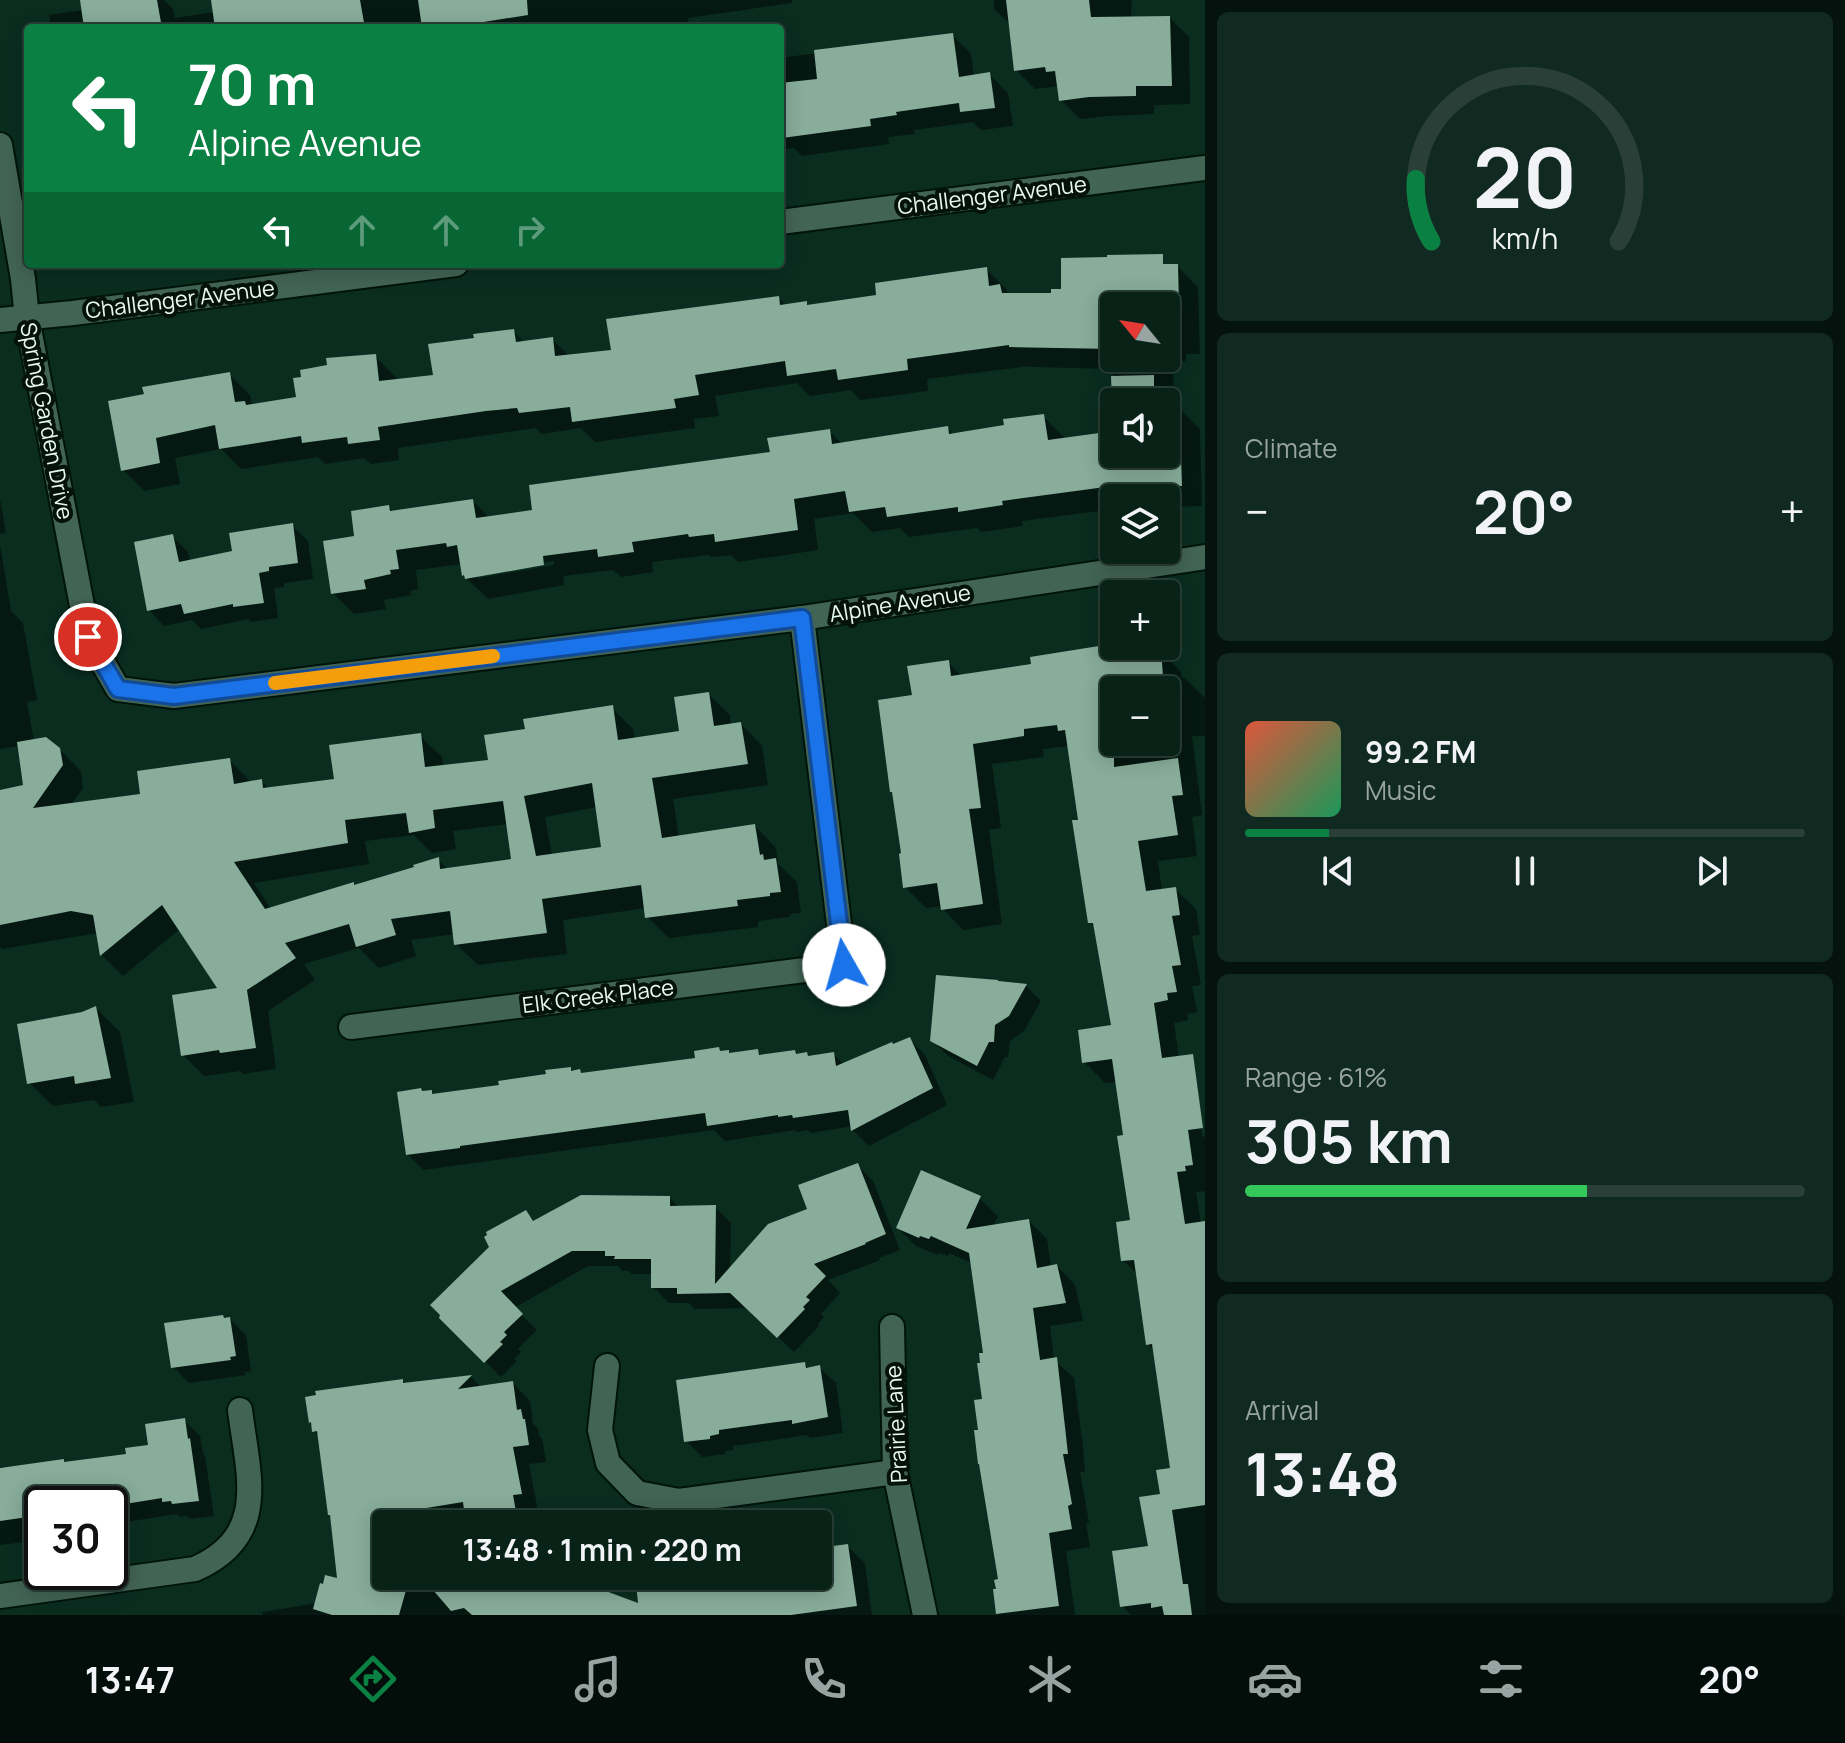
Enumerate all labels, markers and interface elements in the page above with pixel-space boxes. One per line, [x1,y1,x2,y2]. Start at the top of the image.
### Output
text: 70 m [188,45,316,122]
icon: left [56,56,160,160]
text: Alpine Avenue [188,118,422,167]
text: 20 [1473,119,1577,233]
street label: Challenger Avenue [896,168,1088,221]
icon: left [256,208,300,252]
icon: ahead [340,208,384,252]
icon: ahead [424,208,468,252]
icon: right [508,208,552,252]
text: km/h [1492,219,1558,258]
street label: Challenger Avenue [84,272,276,325]
north arrow [1100,292,1180,372]
map controls [1100,292,1180,756]
street label: Spring Garden Drive [13,320,81,522]
button: sound [1100,388,1180,468]
text: Climate [1245,430,1337,466]
text: 20° [1473,470,1575,552]
text: − [1245,481,1269,541]
text: + [1780,481,1805,541]
button: layers [1100,484,1180,564]
street label: Alpine Avenue [827,577,973,629]
button: + [1100,580,1180,660]
pin [54,603,122,671]
icon: arrive [66,615,110,659]
button: − [1100,676,1180,756]
text: 99.2 FM [1365,731,1476,772]
text: Music [1365,772,1436,808]
icon: previous [1316,849,1360,893]
icon: pause [1503,849,1547,893]
icon: next [1690,849,1734,893]
position arrow [802,923,886,1007]
street label: Elk Creek Place [520,972,676,1020]
text: Range · 61% [1245,1059,1387,1095]
text: 305 km [1245,1099,1453,1181]
street label: Prairie Lane [878,1364,914,1484]
text: Arrival [1245,1392,1319,1428]
text: 13:48 [1245,1432,1400,1514]
speed limit sign: 30 [24,1486,128,1590]
text: 13:48 · 1 min · 220 m [462,1529,742,1570]
icon: directions [345,1651,401,1707]
icon: music [570,1651,626,1707]
icon: phone [796,1651,852,1707]
icon: climate [1022,1651,1078,1707]
icon: car [1247,1651,1303,1707]
icon: filters [1473,1651,1529,1707]
text: 13:47 [85,1655,175,1704]
text: 20° [1699,1655,1760,1704]

